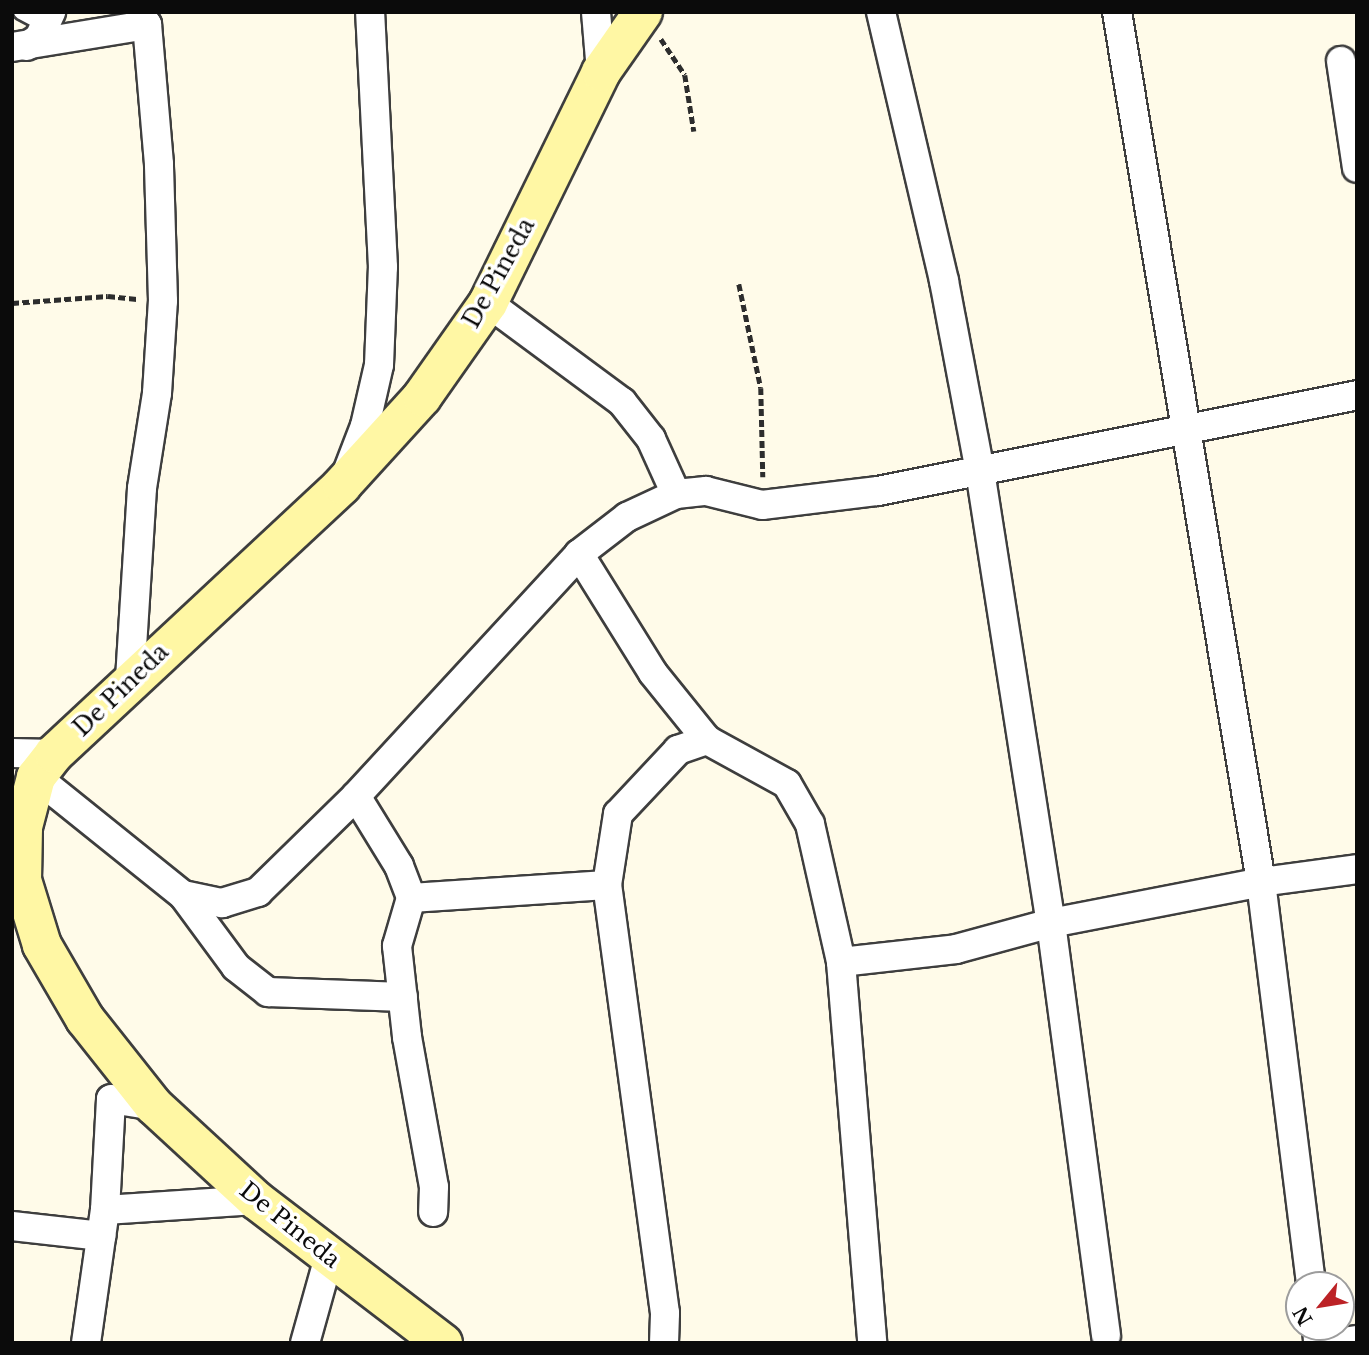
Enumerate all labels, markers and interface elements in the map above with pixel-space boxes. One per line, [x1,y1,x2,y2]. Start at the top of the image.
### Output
street label: De Pineda [458,213,540,333]
street label: De Pineda [68,638,174,742]
street label: De Pineda [234,1176,346,1274]
north arrow [1285,1271,1355,1341]
text: N [1289,1302,1318,1329]

